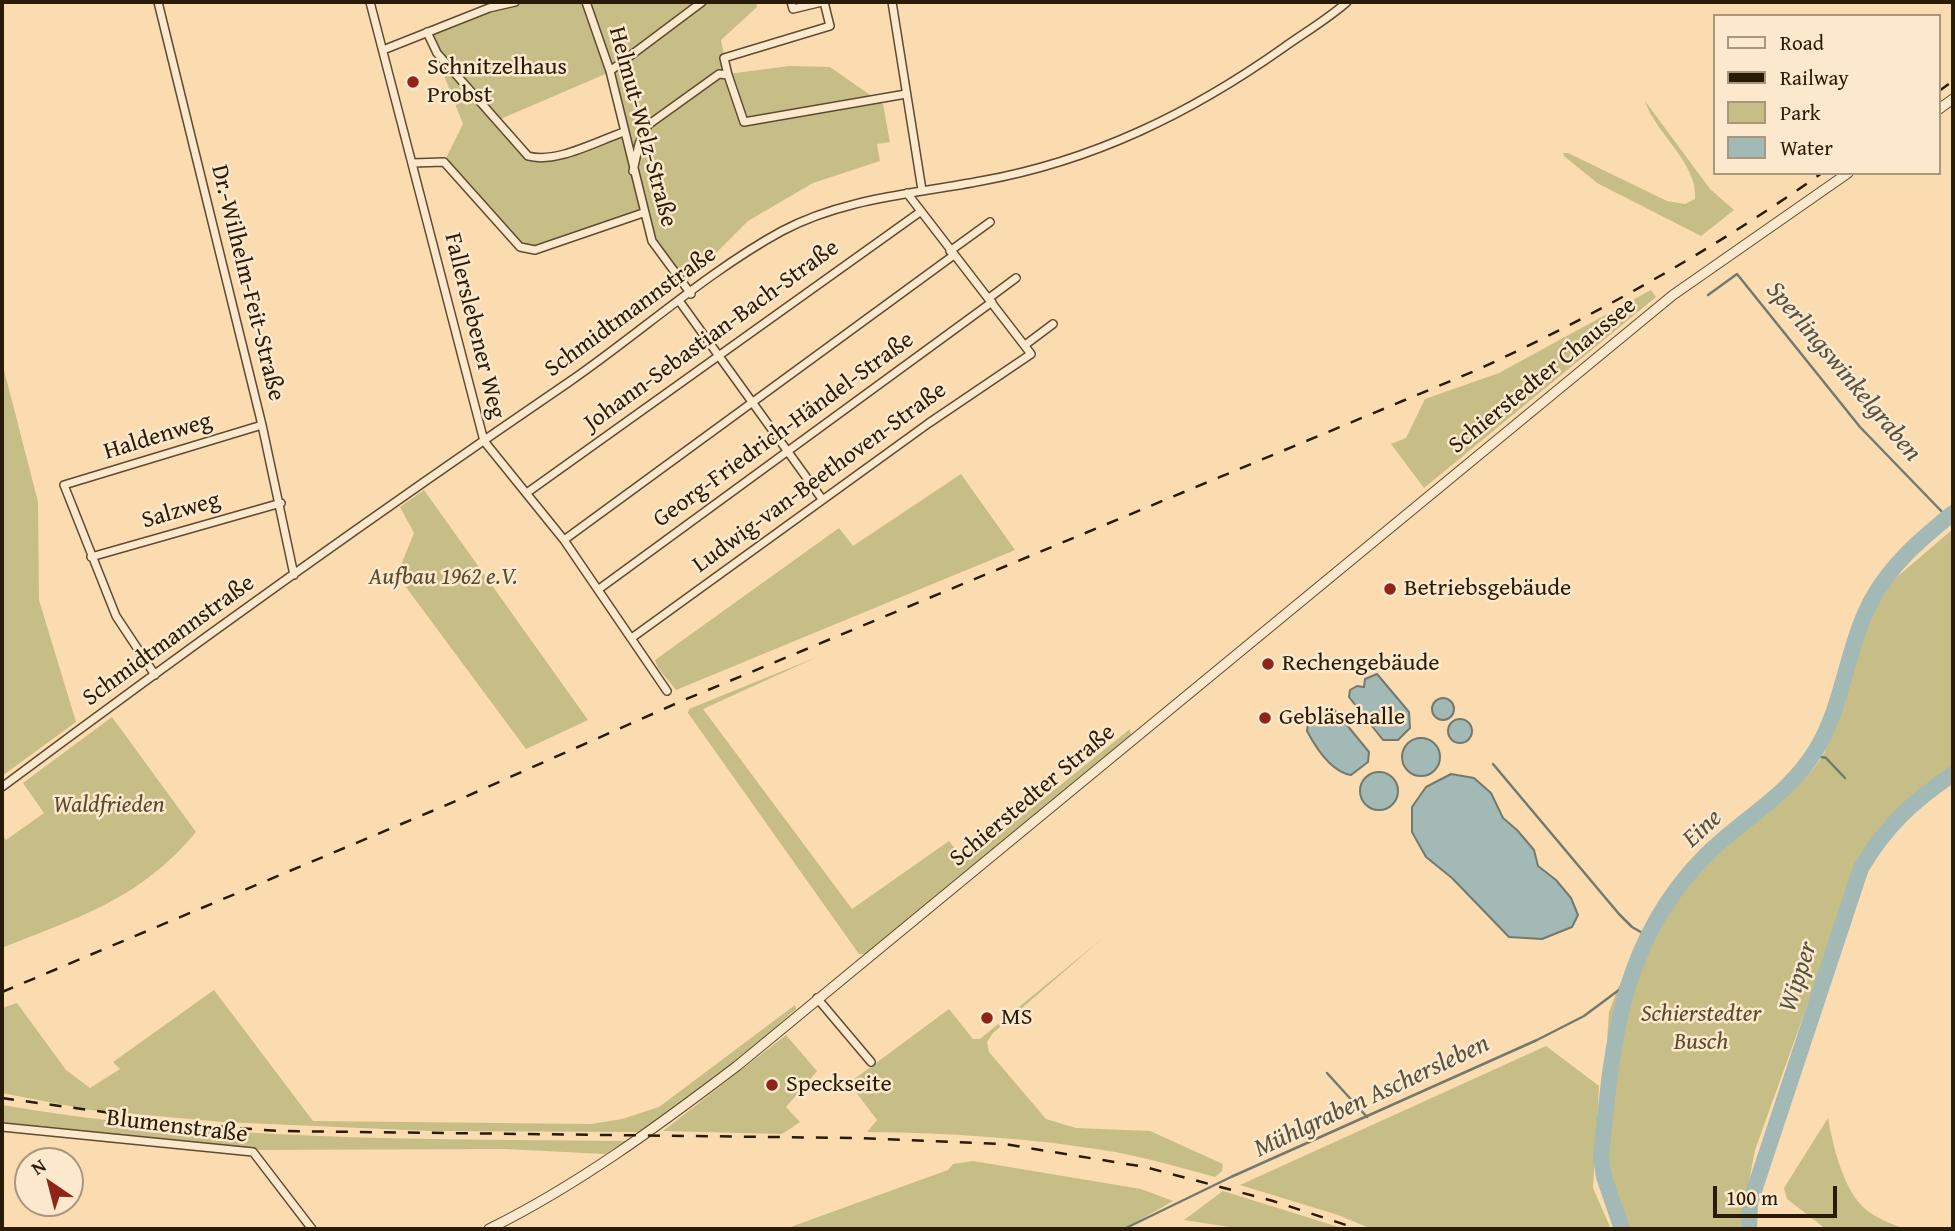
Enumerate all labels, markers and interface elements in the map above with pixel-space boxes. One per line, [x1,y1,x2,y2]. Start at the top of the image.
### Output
legend [1714,14,1941,175]
street label: Helmut-Welz-Straße [601,24,683,230]
text: Road [1780,27,1824,58]
place label: Schnitzelhaus Probst [427,54,567,110]
text: Railway [1780,62,1849,93]
marker: Schnitzelhaus Probst [405,74,421,90]
text: Park [1780,97,1821,128]
text: Water [1780,132,1833,163]
street label: Dr.-Wilhelm-Feit-Straße [204,162,290,404]
street label: Fallerslebener Weg [437,230,511,422]
street label: Johann-Sebastian-Bach-Straße [579,234,845,438]
street label: Schmidtmannstraße [539,240,723,384]
water label: Sperlingswinkelgraben [1759,276,1927,468]
street label: Schierstedter Chaussee [1443,292,1643,460]
street label: Georg-Friedrich-Händel-Straße [648,326,920,534]
street label: Ludwig-van-Beethoven-Straße [687,376,953,580]
street label: Haldenweg [101,407,215,467]
street label: Salzweg [139,486,223,536]
park label: Aufbau 1962 e.V. [369,564,517,592]
street label: Schmidtmannstraße [77,569,261,713]
place label: Betriebsgebäude [1404,575,1571,603]
marker: Betriebsgebäude [1382,581,1398,597]
place label: Rechengebäude [1282,650,1440,678]
marker: Rechengebäude [1260,656,1276,672]
place label: Gebläsehalle [1279,704,1405,732]
marker: Gebläsehalle [1257,710,1273,726]
street label: Schierstedter Straße [945,718,1121,874]
park label: Waldfrieden [53,792,165,820]
water label: Eine [1677,803,1729,855]
water label: Wipper [1773,938,1825,1016]
park label: Schierstedter Busch [1641,1001,1761,1057]
place label: MS [1001,1004,1032,1032]
marker: MS [979,1010,995,1026]
water label: Mühlgraben Aschersleben [1249,1029,1495,1165]
place label: Speckseite [786,1071,892,1099]
marker: Speckseite [764,1077,780,1093]
street label: Blumenstraße [105,1104,249,1150]
north arrow [14,1147,84,1217]
text: N [25,1151,51,1182]
scale bar [1717,1172,1841,1216]
text: 100 m [1726,1182,1778,1213]

